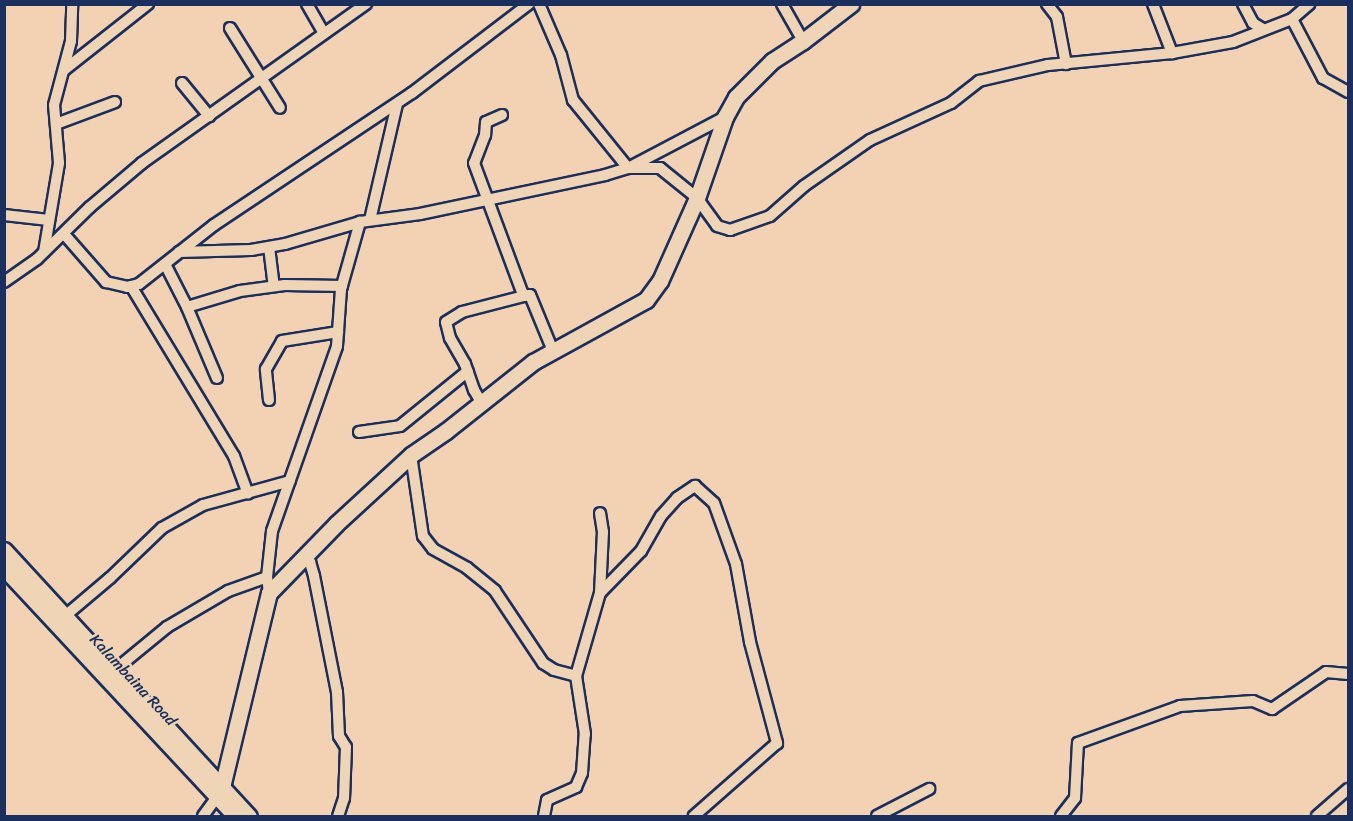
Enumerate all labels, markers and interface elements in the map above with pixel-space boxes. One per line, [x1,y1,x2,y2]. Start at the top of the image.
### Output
street label: Kalambaina Road [85,630,181,730]

